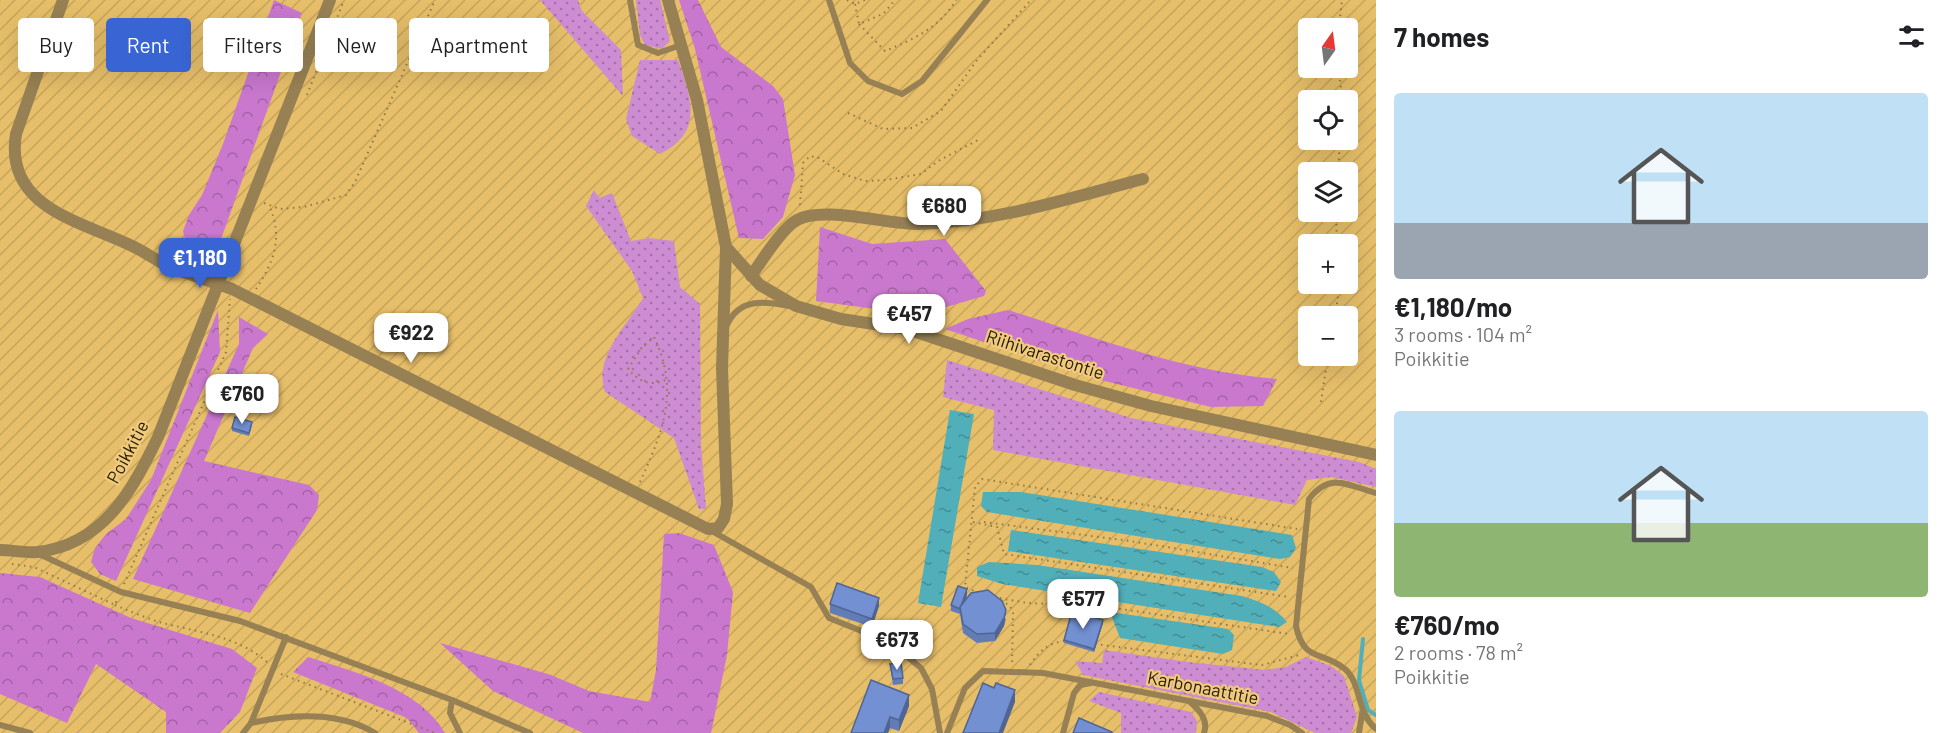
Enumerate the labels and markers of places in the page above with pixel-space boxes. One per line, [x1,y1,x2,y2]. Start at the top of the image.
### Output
pin: €680 [908,186,980,237]
pin: €1,180 [151,238,249,289]
pin: €457 [873,294,945,345]
pin: €922 [375,313,447,364]
pin: €760 [206,374,278,425]
pin: €577 [1047,579,1119,630]
pin: €673 [861,620,933,671]

